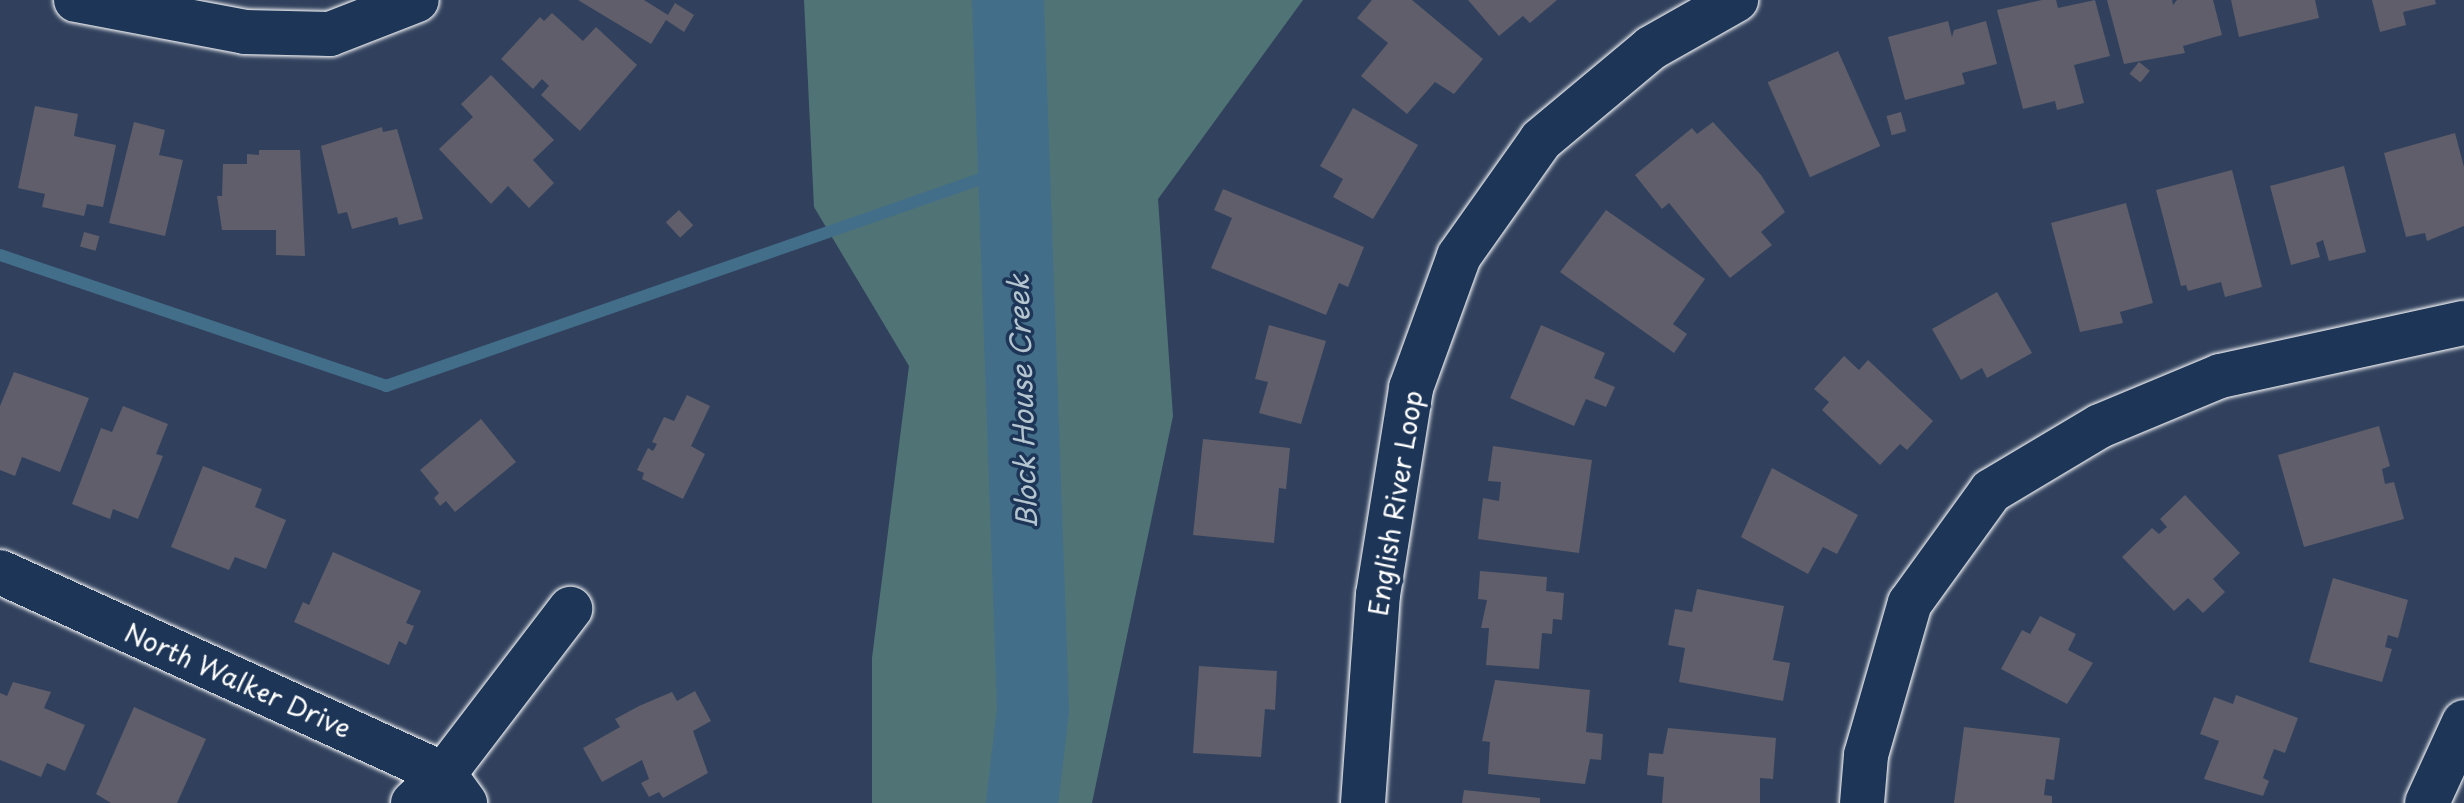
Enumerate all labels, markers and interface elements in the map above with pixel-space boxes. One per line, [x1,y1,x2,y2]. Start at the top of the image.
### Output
water label: Block House Creek [1001,274,1043,530]
street label: English River Loop [1362,388,1428,618]
street label: North Walker Drive [119,615,357,745]

